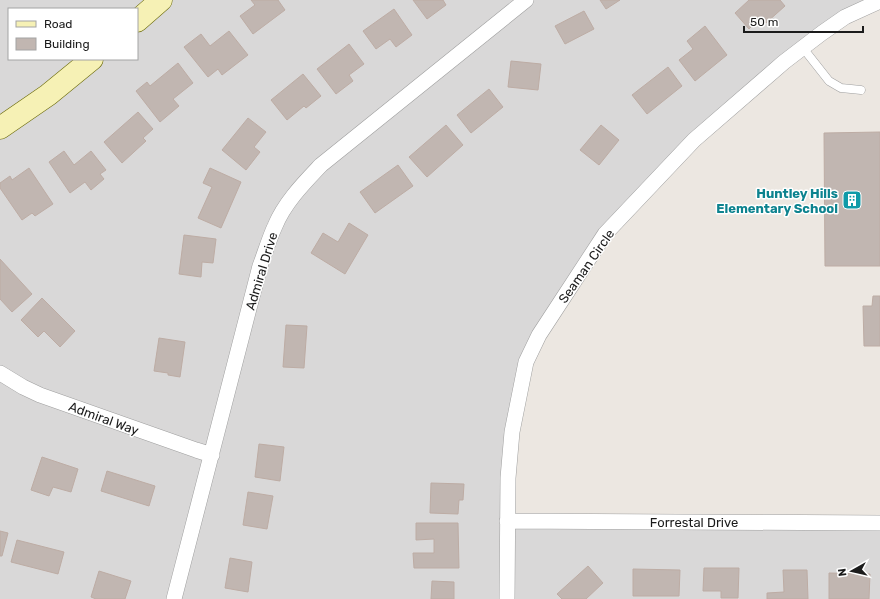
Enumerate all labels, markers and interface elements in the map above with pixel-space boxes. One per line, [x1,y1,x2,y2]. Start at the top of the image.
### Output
legend [8,8,138,60]
scale bar [744,8,863,34]
text: 50 m [750,15,778,29]
text: Road [44,17,72,31]
text: Building [44,37,90,51]
place label: Huntley Hills Elementary School [716,186,838,216]
building icon: Huntley Hills Elementary School [841,189,863,211]
street label: Seaman Circle [555,227,617,306]
street label: Admiral Drive [243,230,280,312]
street label: Admiral Way [67,399,141,438]
street label: Forrestal Drive [650,515,738,530]
north arrow [832,551,872,591]
text: N [836,567,850,577]

